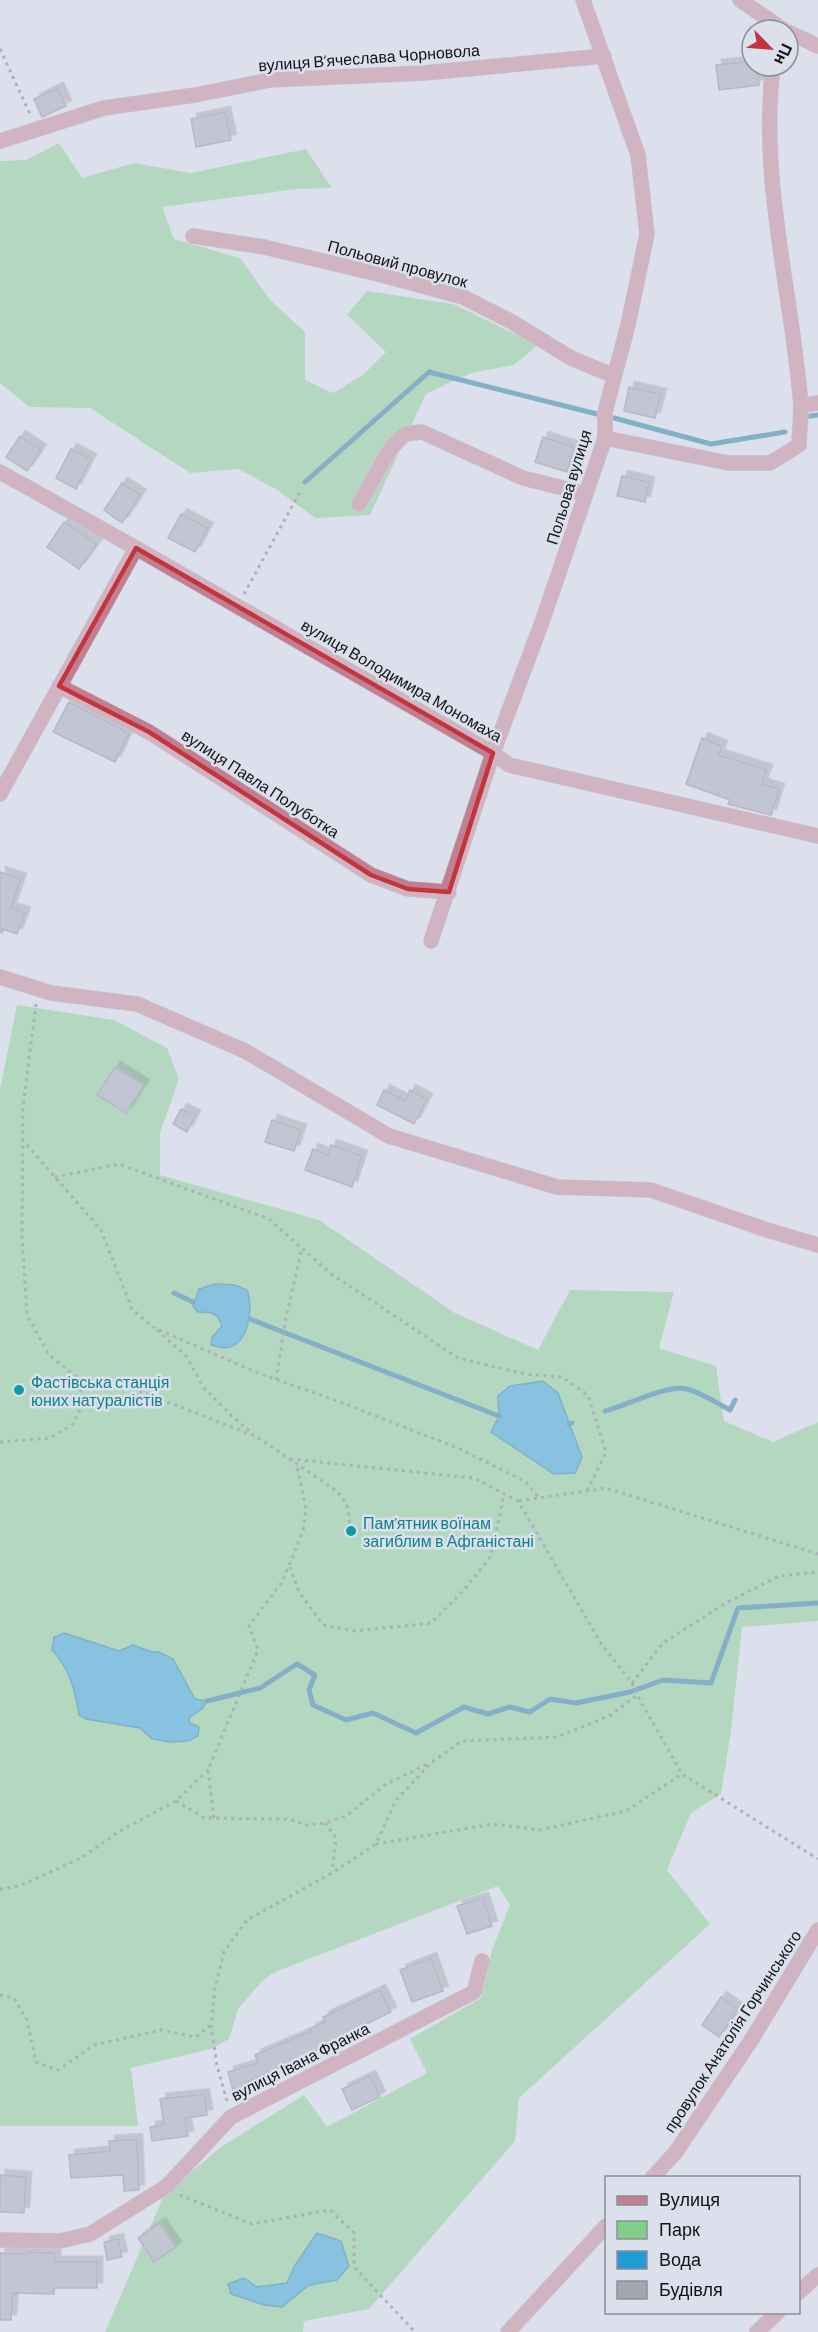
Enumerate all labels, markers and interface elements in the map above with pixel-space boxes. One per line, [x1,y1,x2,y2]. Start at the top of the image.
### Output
north arrow [740,18,800,78]
street label: вулиця Вʼячеслава Чорновола [258,40,480,74]
text: Пн [771,41,797,68]
street label: Польовий провулок [326,235,471,291]
street label: Польова вулиця [542,427,594,547]
street label: вулиця Володимира Мономаха [298,615,506,745]
street label: вулиця Павла Полуботка [179,725,343,841]
place label: Фастівська станція юних натуралістів [31,1372,169,1409]
marker: Фастівська станція юних натуралістів [12,1383,26,1397]
place label: Пам’ятник воїнам загиблим в Афганістані [363,1513,534,1550]
marker: Пам’ятник воїнам загиблим в Афганістані [344,1524,358,1538]
street label: провулок Анатолія Горчинського [659,1926,805,2136]
street label: вулиця Івана Франка [228,2018,372,2104]
legend [605,2176,800,2314]
text: Вулиця [659,2188,720,2210]
text: Парк [659,2218,700,2240]
text: Вода [659,2248,702,2270]
text: Будівля [659,2278,723,2300]

